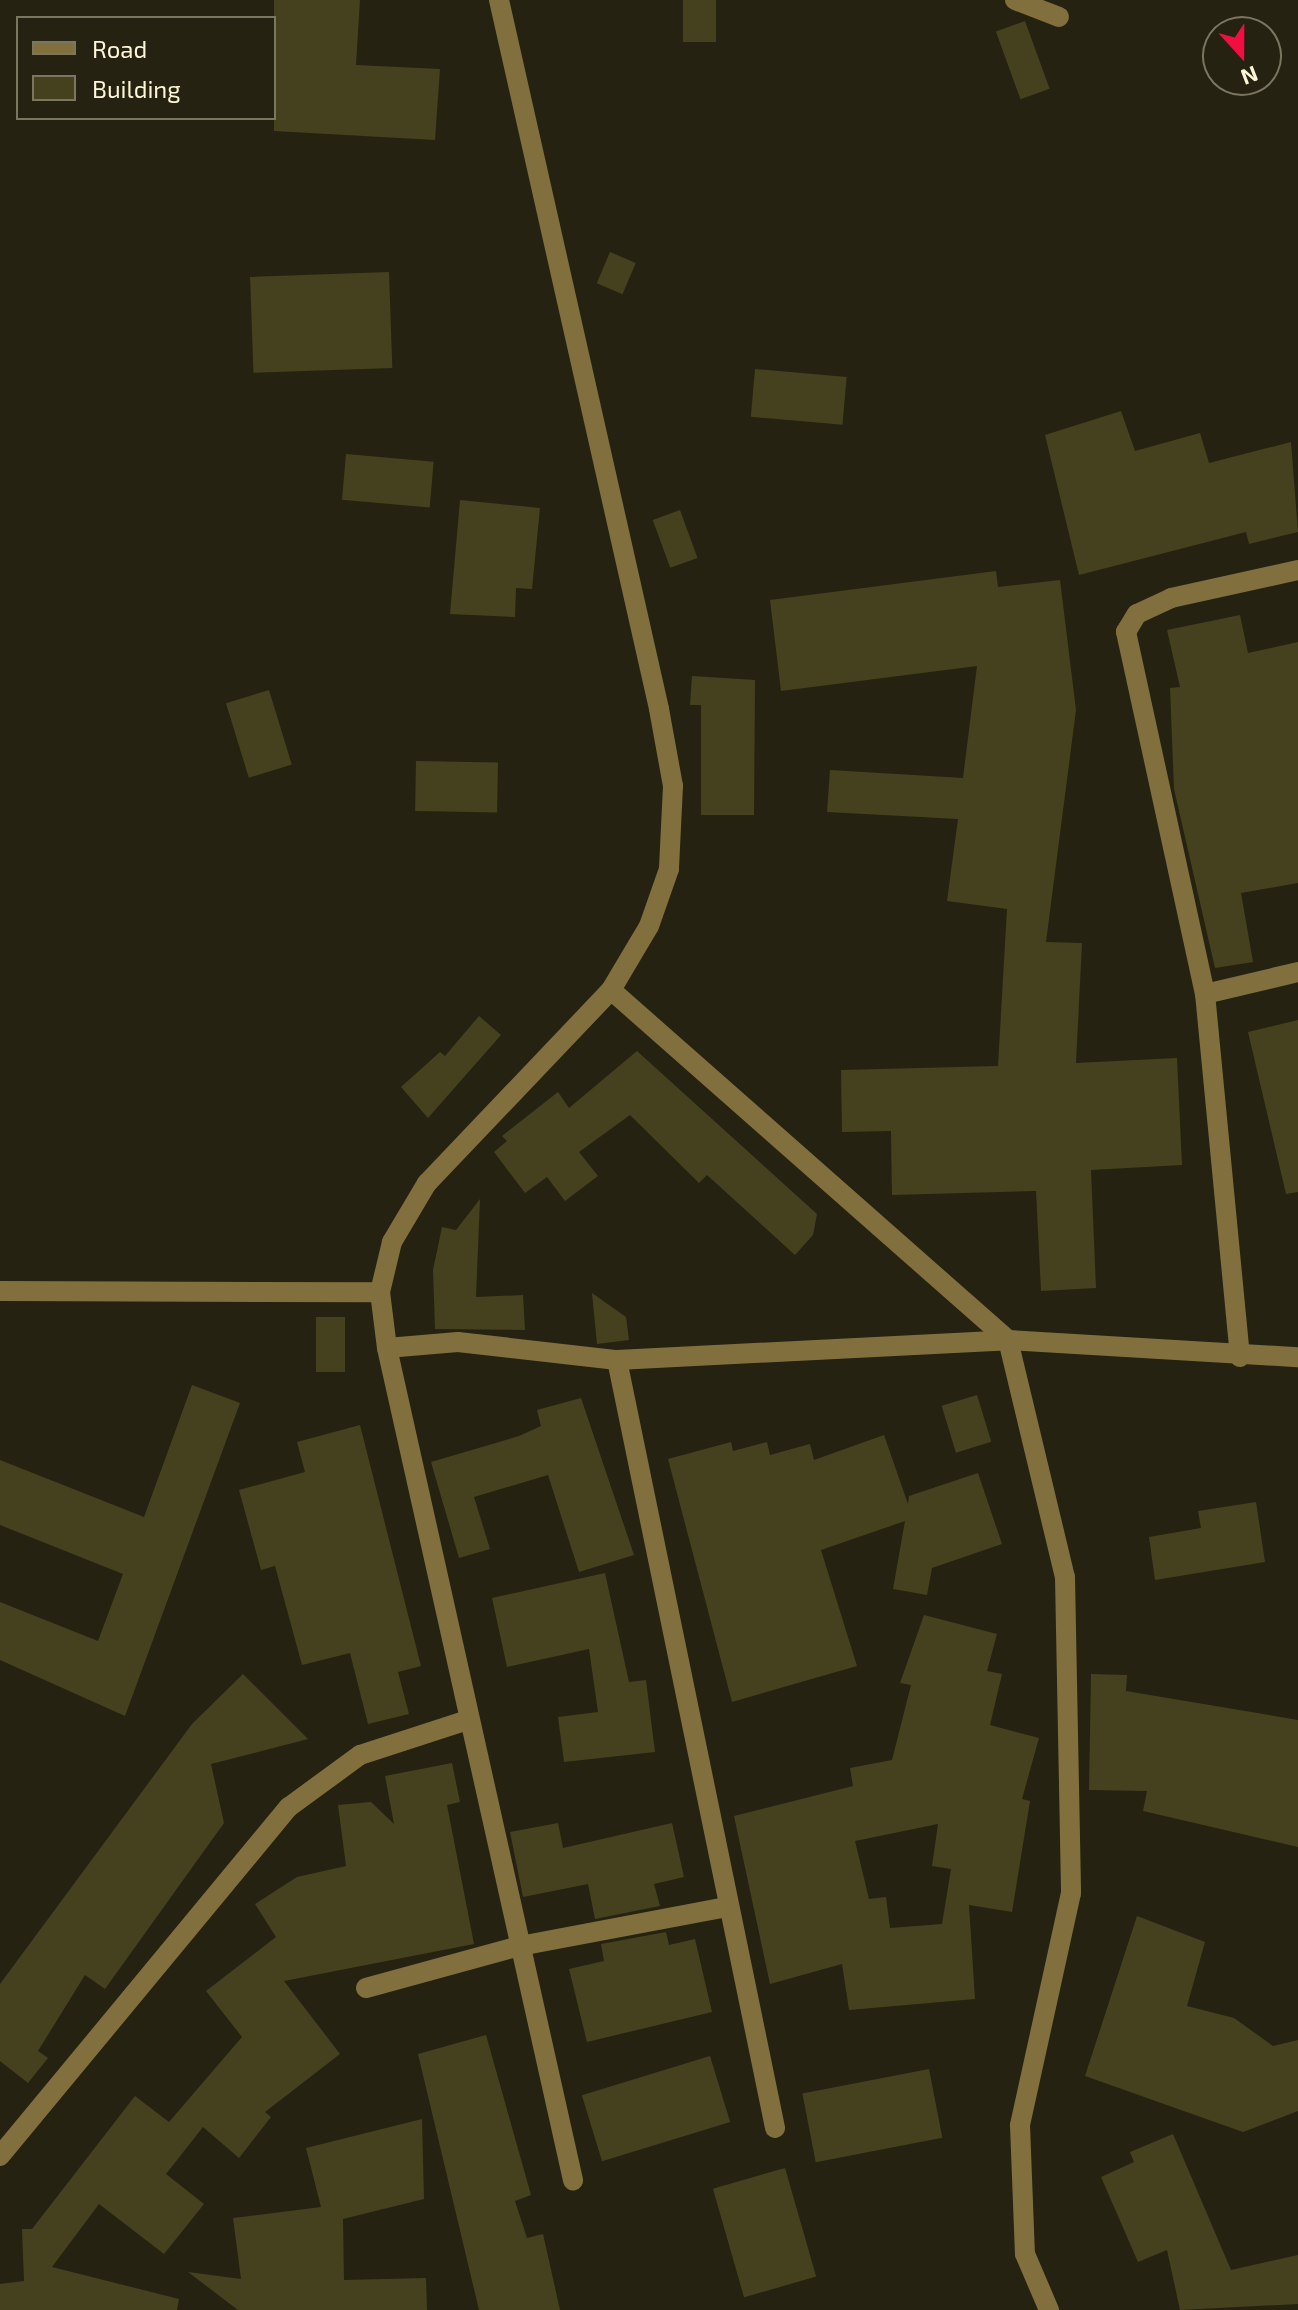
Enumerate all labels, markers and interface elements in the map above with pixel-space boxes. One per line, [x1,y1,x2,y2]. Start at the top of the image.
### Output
legend [16,16,276,120]
north arrow [1202,16,1282,96]
text: Road [92,34,147,63]
text: N [1238,62,1262,92]
text: Building [92,74,181,103]

